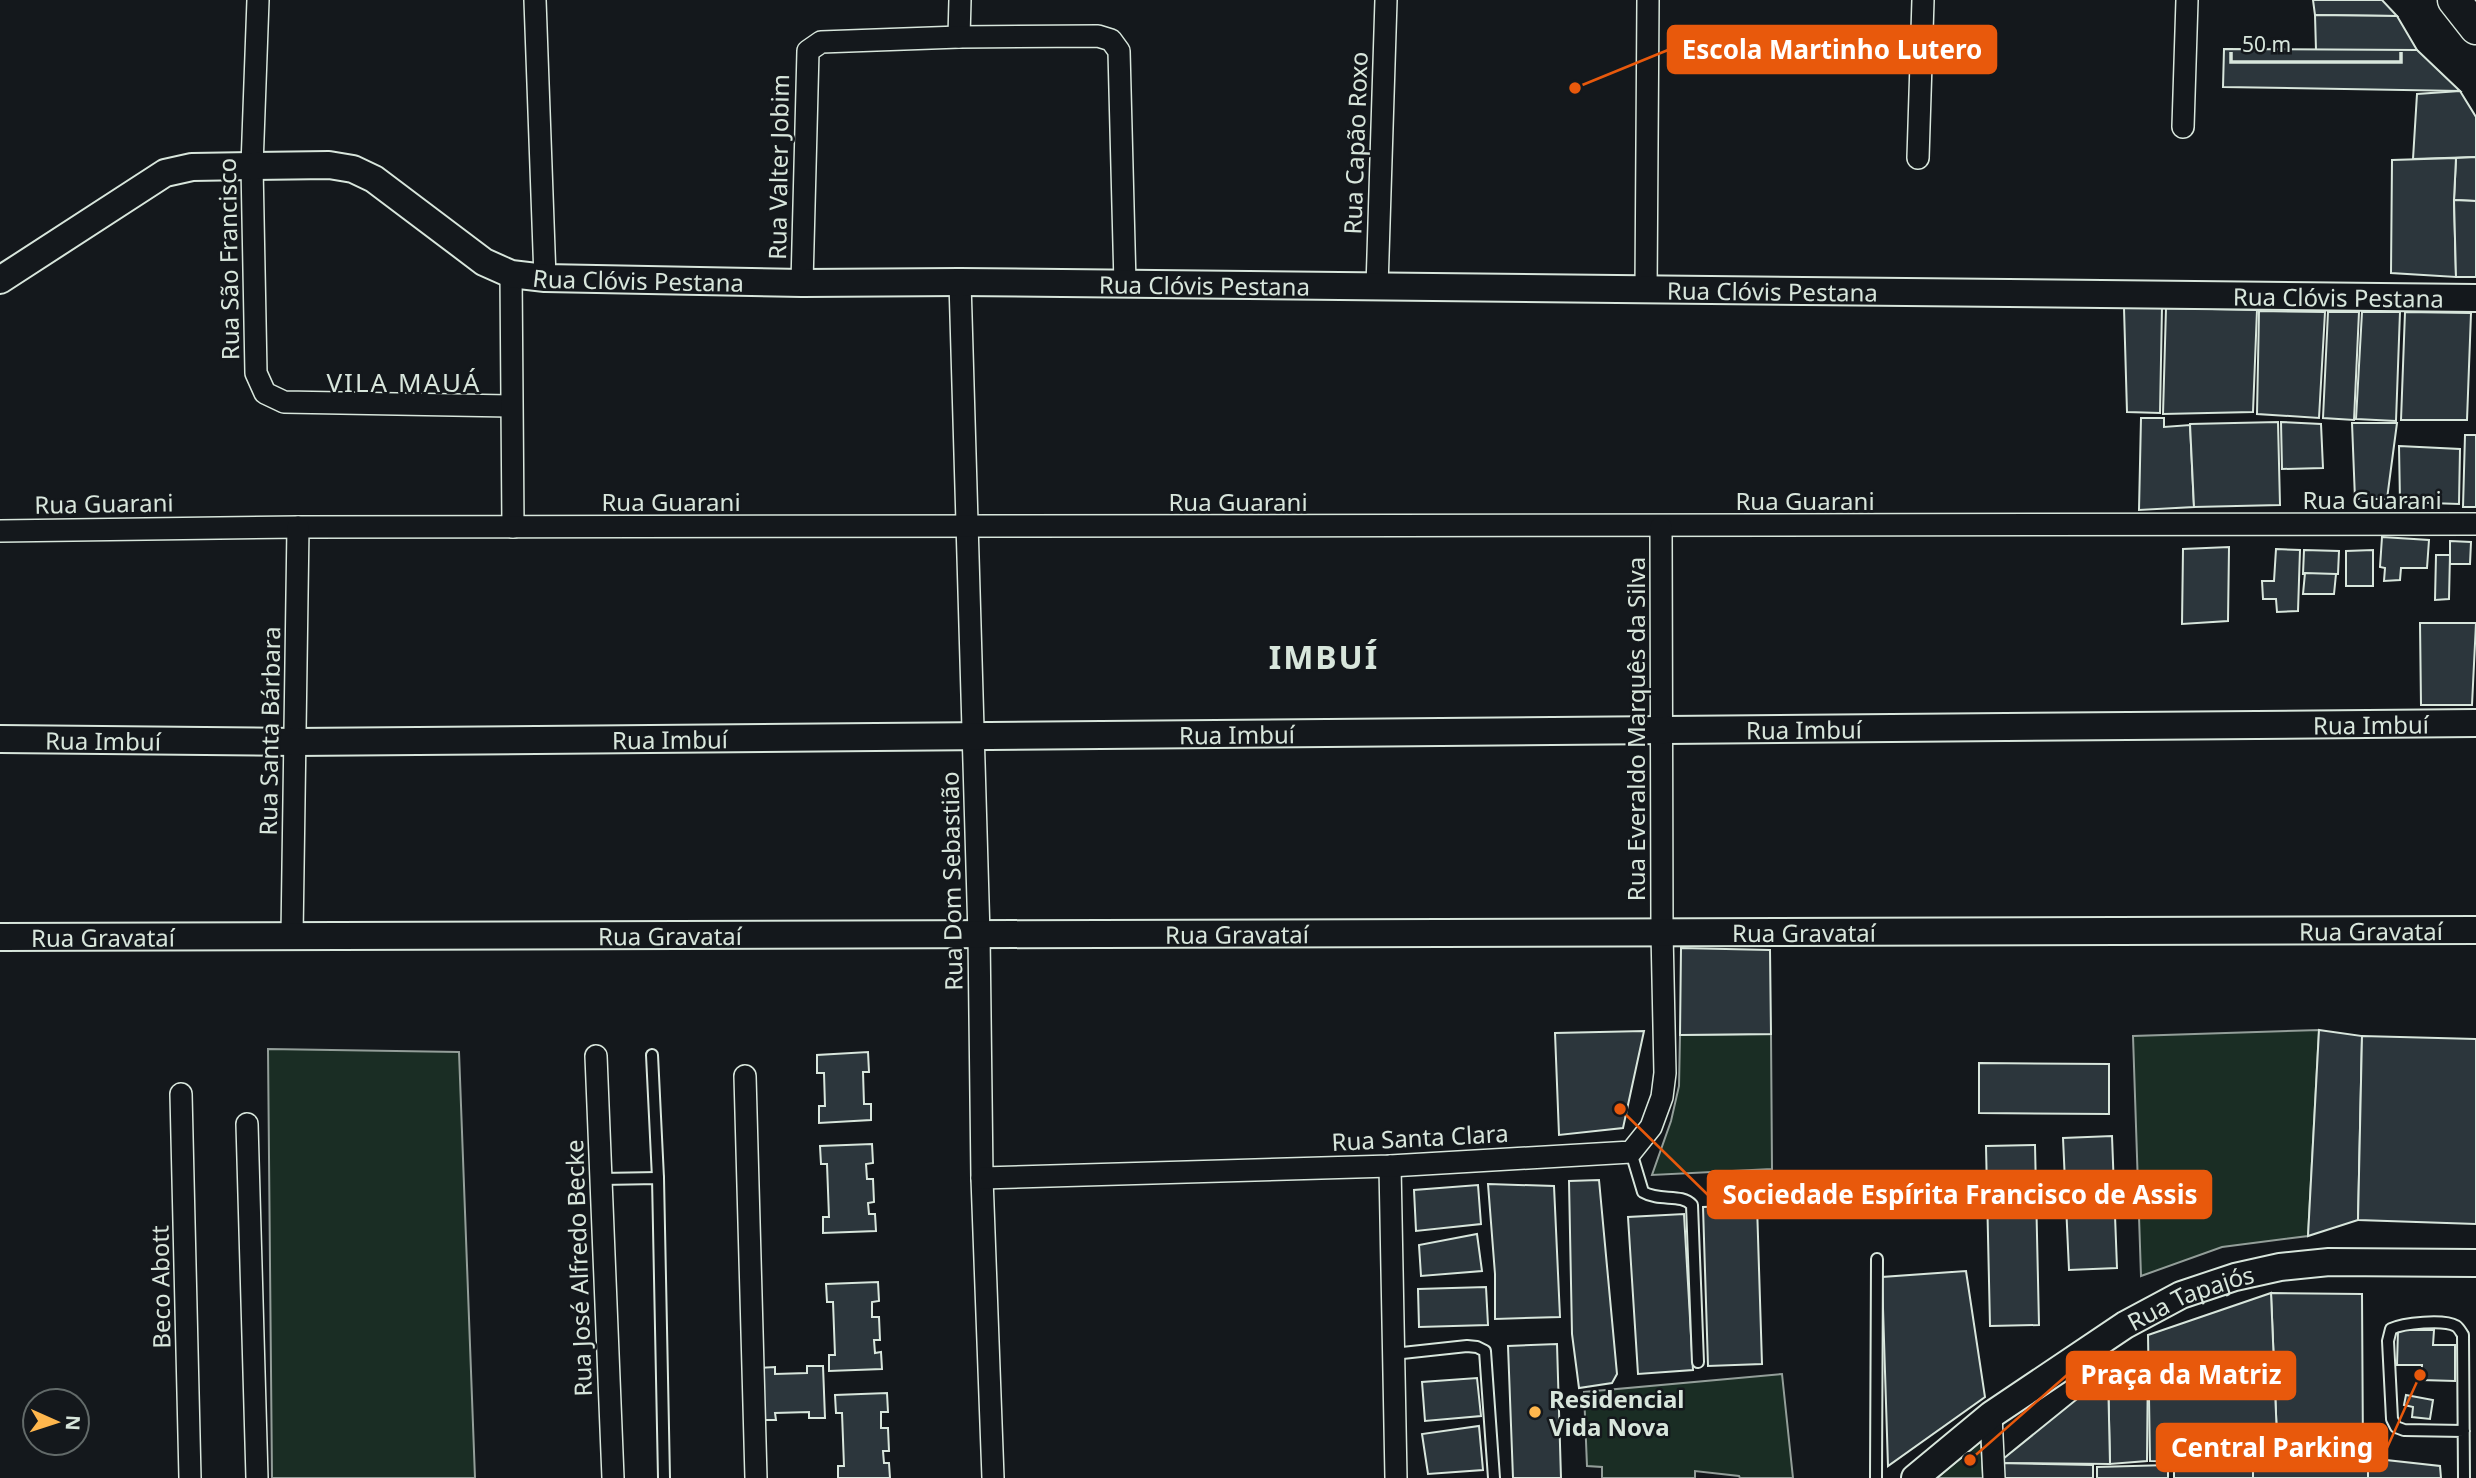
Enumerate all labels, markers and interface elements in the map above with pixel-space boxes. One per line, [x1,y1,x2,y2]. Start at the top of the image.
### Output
scale bar [2231,21,2401,65]
callout: Escola Martinho Lutero [1668,26,1996,73]
text: 50 m [2242,30,2291,58]
text: Escola Martinho Lutero [1682,31,1982,67]
street label: Rua Capão Roxo [1335,51,1375,235]
street label: Rua Valter Jobim [760,74,796,260]
street label: Rua São Francisco [210,158,246,360]
street label: Rua Clóvis Pestana [531,260,744,298]
street label: Rua Clóvis Pestana [1099,267,1310,302]
street label: Rua Clóvis Pestana [1667,273,1878,308]
street label: Rua Clóvis Pestana [2233,279,2444,314]
district label: VILA MAUÁ [327,364,481,400]
street label: Rua Guarani [2302,483,2442,516]
street label: Rua Guarani [1735,484,1875,517]
street label: Rua Guarani [34,485,174,521]
street label: Rua Guarani [601,485,741,518]
street label: Rua Guarani [1168,485,1308,518]
street label: Rua Everaldo Marquês da Silva [1619,557,1652,901]
street label: Rua Santa Bárbara [251,626,287,836]
district label: IMBUÍ [1269,635,1379,678]
street label: Rua Imbuí [2313,707,2430,741]
street label: Rua Imbuí [1746,712,1863,746]
street label: Rua Imbuí [1179,717,1296,751]
street label: Rua Imbuí [612,722,729,756]
street label: Rua Imbuí [45,723,162,757]
street label: Rua Dom Sebastião [933,771,969,991]
street label: Rua Gravataí [2299,914,2444,947]
street label: Rua Gravataí [1732,915,1877,949]
street label: Rua Gravataí [1165,917,1310,950]
street label: Rua Gravataí [598,918,743,952]
street label: Rua Gravataí [31,920,176,953]
street label: Rua Santa Clara [1331,1116,1509,1158]
street label: Rua José Alfredo Becke [557,1139,599,1397]
callout: Sociedade Espírita Francisco de Assis [1708,1171,2211,1218]
text: Sociedade Espírita Francisco de Assis [1723,1176,2198,1212]
street label: Beco Abott [142,1225,178,1349]
street label: Rua Tapajós [2121,1257,2257,1337]
callout: Praça da Matriz [2067,1352,2295,1399]
text: Praça da Matriz [2081,1356,2282,1392]
place label: Residencial Vida Nova [1549,1382,1684,1443]
north arrow [21,1387,91,1457]
marker: Residencial Vida Nova [1527,1404,1543,1420]
text: N [60,1414,86,1431]
callout: Central Parking [2157,1424,2387,1471]
text: Central Parking [2171,1429,2373,1465]

